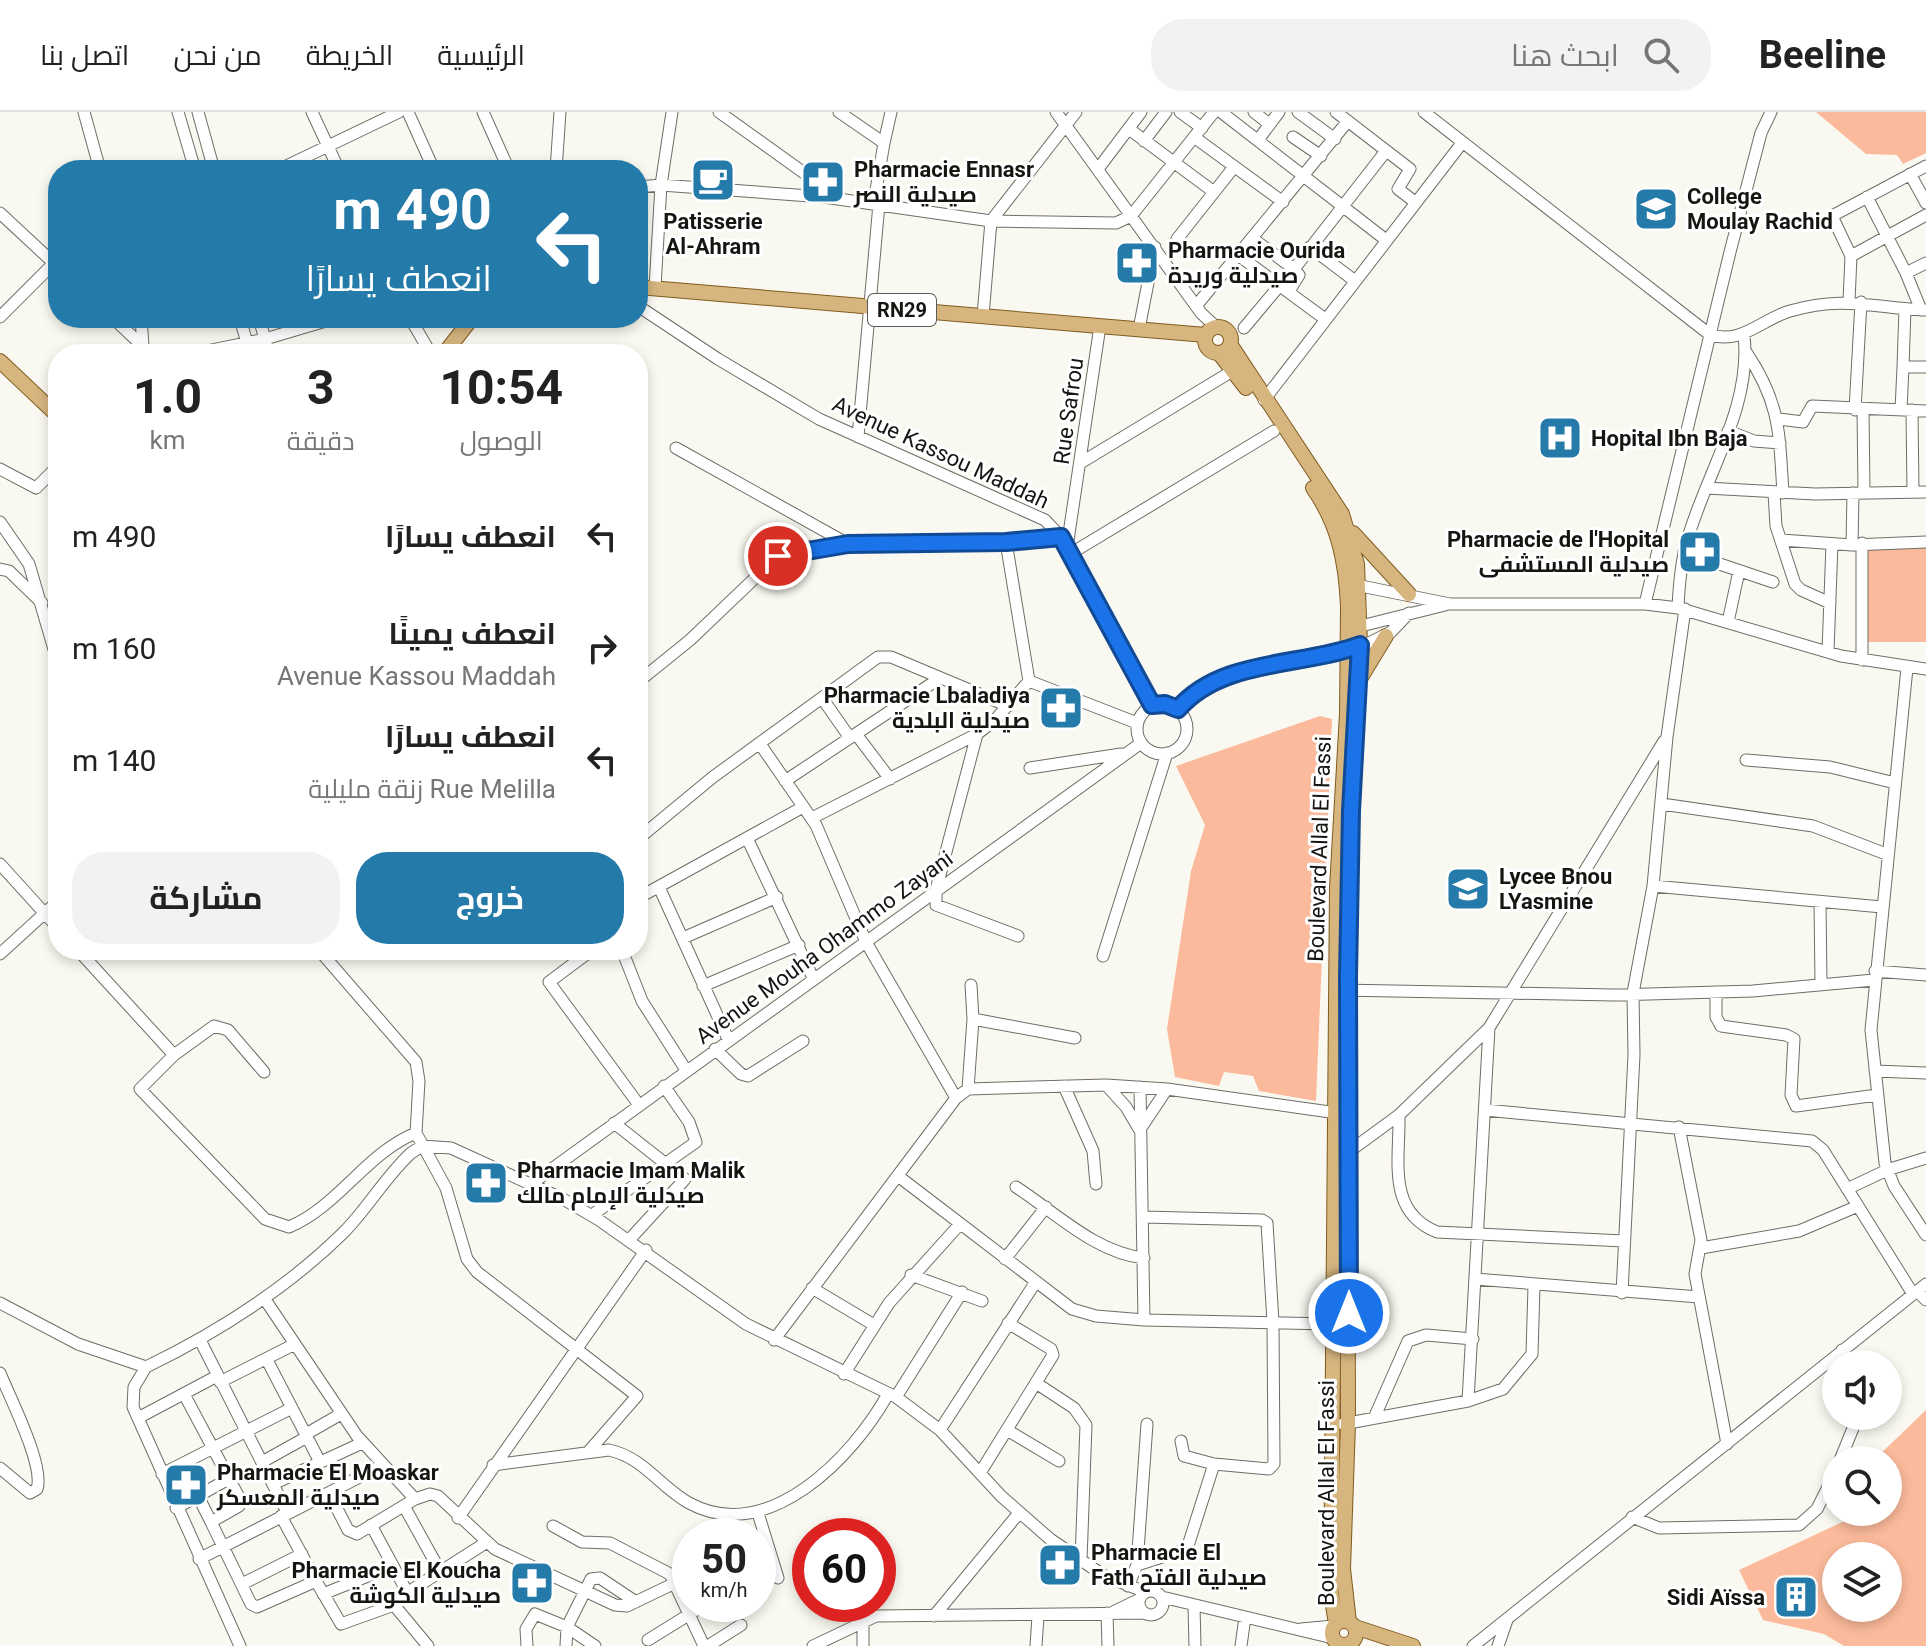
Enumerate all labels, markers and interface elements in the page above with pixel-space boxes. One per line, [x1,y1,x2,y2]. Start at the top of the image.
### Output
search box [1151,19,1711,91]
icon: search [1639,33,1683,77]
text: Beeline [1759,33,1886,77]
text: ابحث هنا [1511,38,1619,73]
text: اتصل بنا [40,39,129,72]
text: من نحن [173,39,262,72]
text: الخريطة [306,39,393,72]
text: الرئيسية [437,39,525,72]
cafe icon: Patisserie Al-Ahram [689,156,737,204]
place label: Pharmacie Ennasr صيدلية النصر [853,157,1034,208]
pharmacy icon: Pharmacie Ennasr صيدلية النصر [799,158,847,206]
text: 490 m [333,177,492,243]
place label: College Moulay Rachid [1687,184,1833,234]
school or university icon: College Moulay Rachid [1632,185,1680,233]
icon: left [520,192,624,296]
place label: Patisserie Al-Ahram [663,209,763,259]
place label: Pharmacie Ourida صيدلية وريدة [1168,238,1346,289]
pharmacy icon: Pharmacie Ourida صيدلية وريدة [1113,239,1161,287]
text: انعطف يسارًا [306,258,492,300]
road number: RN29 [868,294,936,326]
street label: Rue Safrou [1049,356,1088,466]
text: 3 [307,359,334,416]
text: 10:54 [439,359,563,416]
text: 1.0 [133,368,202,425]
street label: Avenue Kassou Maddah [829,391,1053,514]
hospital icon: Hopital Ibn Baja [1536,414,1584,462]
text: km [149,425,185,455]
text: دقيقة [287,426,355,456]
text: الوصول [460,426,543,456]
place label: Hopital Ibn Baja [1591,426,1748,451]
icon: left [580,514,624,558]
text: 490 m [72,519,156,554]
text: انعطف يسارًا [385,519,556,554]
pin [744,522,812,590]
place label: Pharmacie de l'Hopital صيدلية المستشفى [1447,527,1669,578]
pharmacy icon: Pharmacie de l'Hopital صيدلية المستشفى [1676,528,1724,576]
icon: arrive [756,534,800,578]
text: انعطف يمينًا [389,616,556,651]
icon: right [580,626,624,670]
text: 160 m [72,631,156,666]
text: Avenue Kassou Maddah [277,661,556,691]
place label: Pharmacie Lbaladiya صيدلية البلدية [824,683,1030,733]
pharmacy icon: Pharmacie Lbaladiya صيدلية البلدية [1037,684,1085,732]
text: انعطف يسارًا [385,719,556,754]
street label: Boulevard Allal El Fassi [1303,736,1336,962]
icon: left [580,738,624,782]
text: 140 m [72,743,156,778]
text: Rue Melilla زنقة مليلية [308,774,556,804]
street label: Avenue Mouha Ohammo Zayani [691,846,958,1049]
button: مشاركة [72,852,340,944]
button: خروج [356,852,624,944]
place label: Lycee Bnou LYasmine [1499,864,1612,914]
school or university icon: Lycee Bnou LYasmine [1444,865,1492,913]
place label: Pharmacie Imam Malik صيدلية الإمام مالك [517,1158,745,1211]
pharmacy icon: Pharmacie Imam Malik صيدلية الإمام مالك [462,1159,510,1207]
position arrow [1307,1271,1391,1355]
map controls [1822,1350,1902,1622]
button: sound [1822,1350,1902,1430]
street label: Boulevard Allal El Fassi [1314,1380,1339,1606]
button: search [1822,1446,1902,1526]
place label: Pharmacie El Moaskar صيدلية المعسكر [216,1460,439,1511]
pharmacy icon: Pharmacie El Moaskar صيدلية المعسكر [162,1461,210,1509]
speed limit sign: 60 [792,1518,896,1622]
text: 50 [701,1536,747,1583]
place label: Pharmacie El Fath صيدلية الفتح [1091,1540,1267,1592]
pharmacy icon: Pharmacie El Fath صيدلية الفتح [1036,1541,1084,1589]
button: layers [1822,1542,1902,1622]
place label: Pharmacie El Koucha صيدلية الكوشة [292,1558,501,1609]
pharmacy icon: Pharmacie El Koucha صيدلية الكوشة [508,1559,556,1607]
building icon: Sidi Aïssa [1772,1573,1820,1621]
text: km/h [701,1578,747,1602]
place label: Sidi Aïssa [1667,1585,1765,1610]

